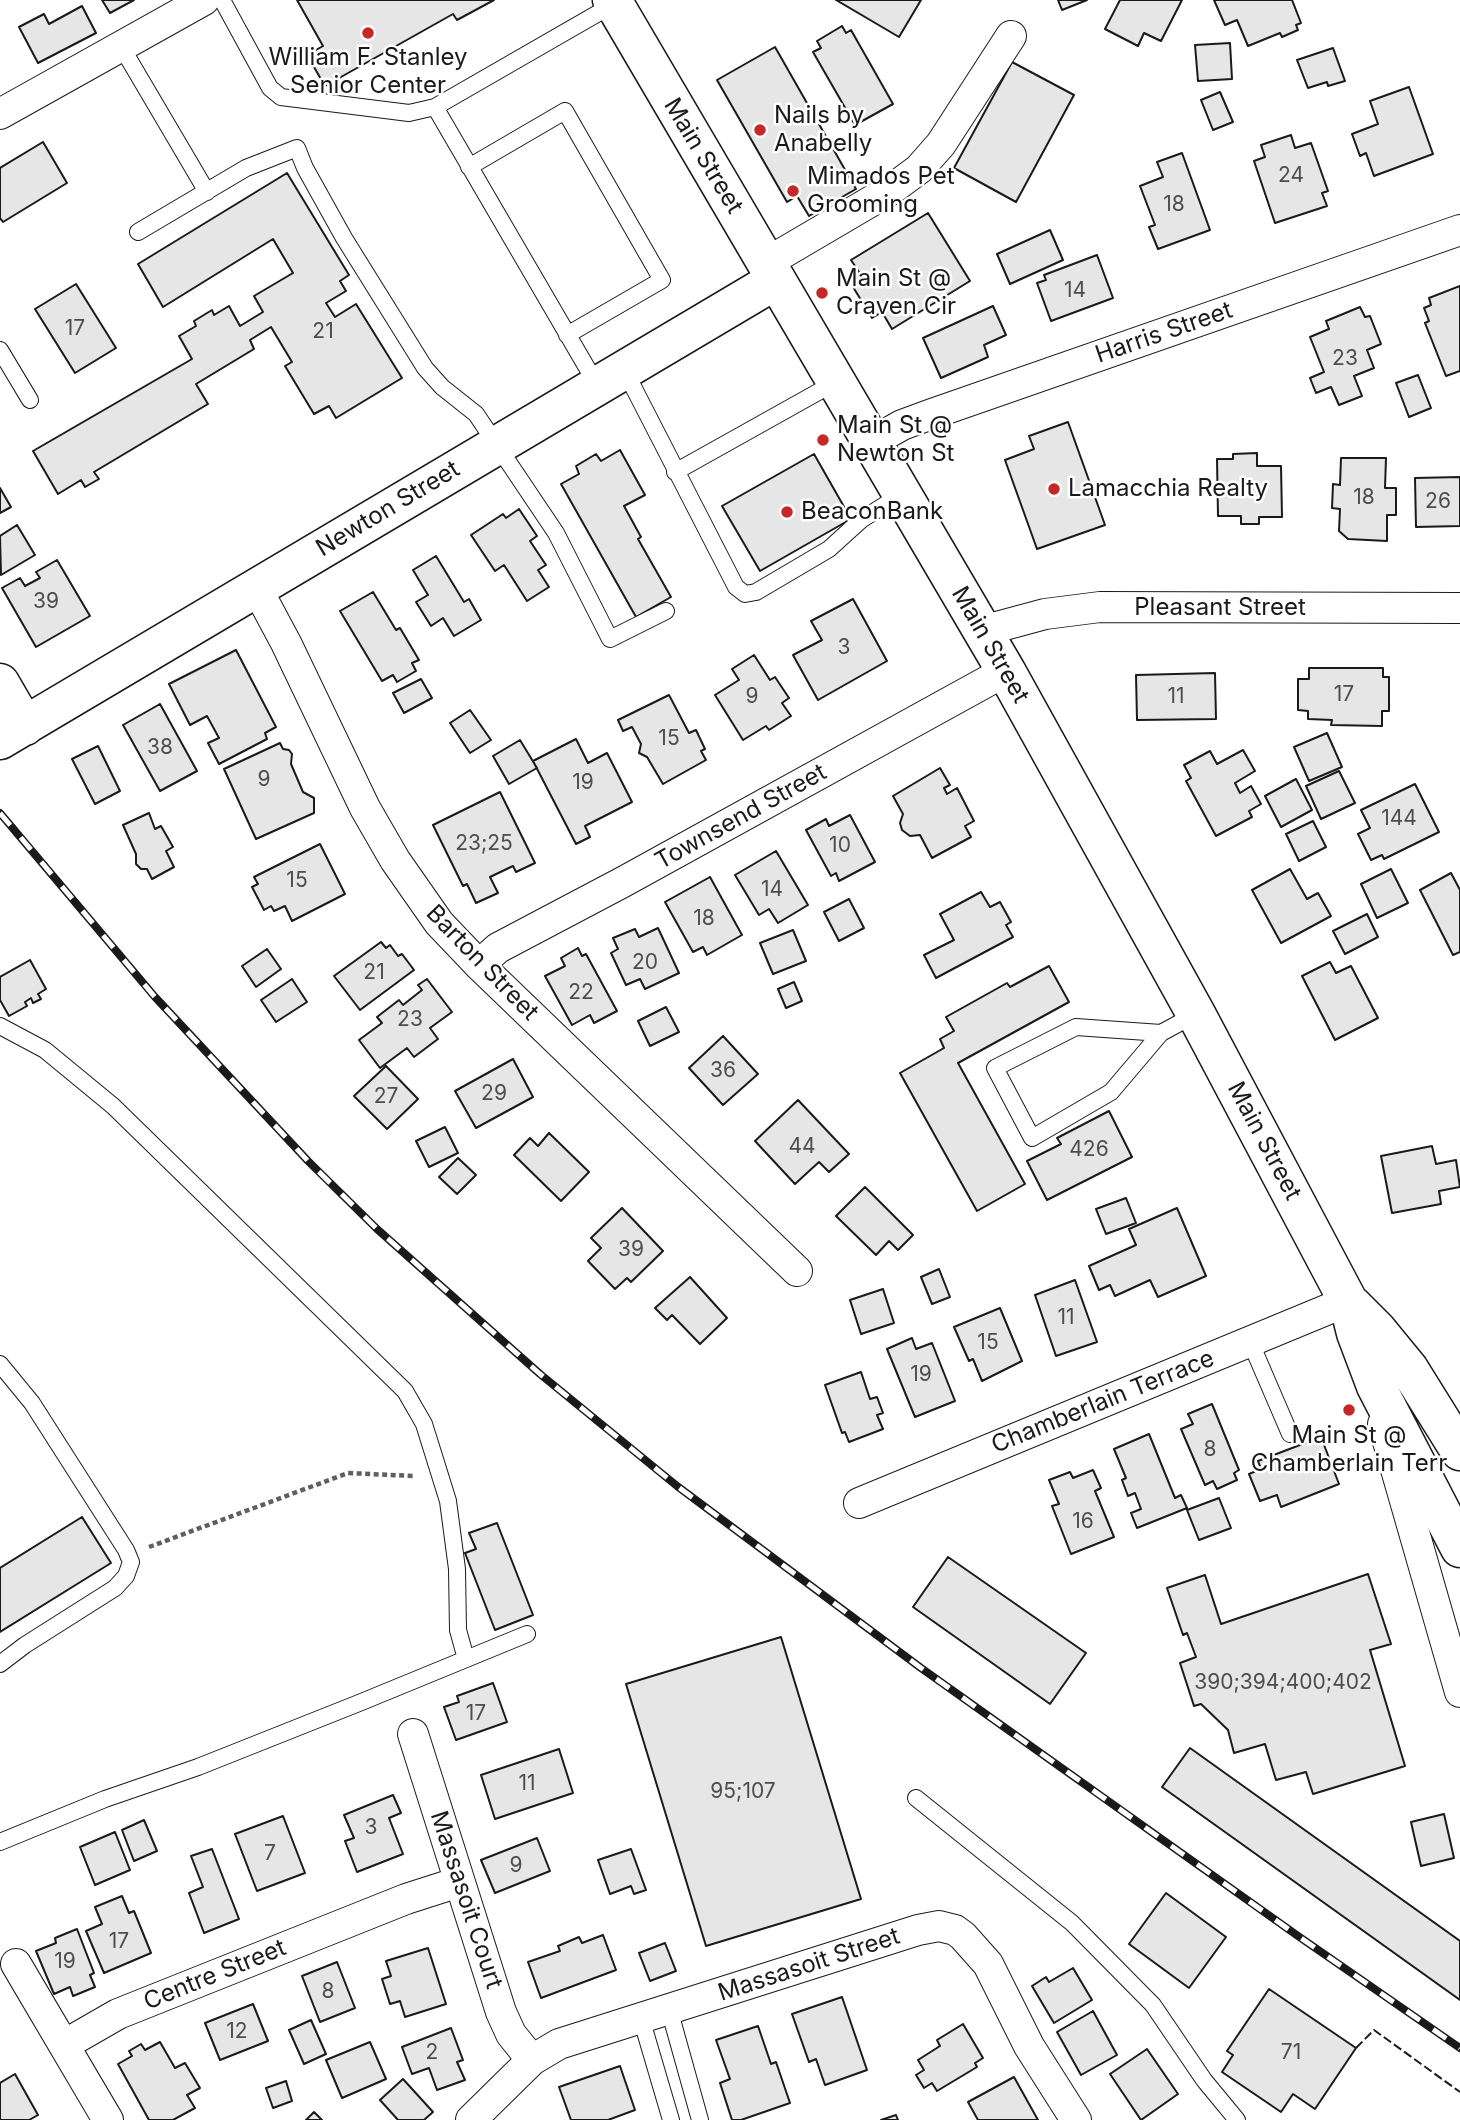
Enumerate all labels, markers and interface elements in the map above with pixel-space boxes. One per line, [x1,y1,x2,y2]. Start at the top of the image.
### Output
marker: William F. Stanley Senior Center [360,25,376,41]
place label: William F. Stanley Senior Center [268,44,468,100]
street label: Main Street [657,93,749,219]
place label: Nails by Anabelly [774,102,872,158]
marker: Nails by Anabelly [752,122,768,138]
place label: Mimados Pet Grooming [807,163,955,219]
house number: 24 [1278,163,1304,189]
marker: Mimados Pet Grooming [785,183,801,199]
house number: 18 [1163,192,1185,218]
place label: Main St @ Craven Cir [836,265,956,321]
house number: 14 [1064,278,1086,304]
marker: Main St @ Craven Cir [814,285,830,301]
street label: Harris Street [1092,296,1236,370]
house number: 17 [65,316,85,342]
house number: 21 [312,319,334,345]
house number: 23 [1332,346,1358,372]
place label: Main St @ Newton St [837,412,954,468]
marker: Main St @ Newton St [815,432,831,448]
street label: Newton Street [311,455,465,563]
place label: Lamacchia Realty [1068,475,1268,503]
marker: Lamacchia Realty [1046,481,1062,497]
house number: 18 [1353,485,1375,511]
house number: 26 [1425,489,1451,515]
place label: BeaconBank [801,498,943,526]
marker: BeaconBank [779,504,795,520]
street label: Main Street [945,582,1035,708]
house number: 39 [33,589,59,615]
street label: Pleasant Street [1134,594,1306,622]
house number: 3 [838,635,850,661]
house number: 17 [1334,682,1354,708]
house number: 9 [745,684,759,710]
house number: 11 [1167,684,1185,710]
house number: 15 [658,726,680,752]
house number: 38 [147,735,173,761]
street label: Townsend Street [650,758,832,876]
house number: 9 [257,767,271,793]
house number: 19 [572,770,594,796]
house number: 144 [1381,806,1417,832]
house number: 23;25 [455,831,513,857]
house number: 10 [829,833,851,859]
house number: 15 [286,868,308,894]
house number: 14 [761,877,783,903]
street label: Barton Street [420,899,544,1027]
house number: 18 [693,906,715,932]
house number: 20 [632,950,658,976]
house number: 21 [363,960,385,986]
house number: 22 [568,980,594,1006]
house number: 23 [397,1007,423,1033]
house number: 36 [710,1058,736,1084]
street label: Main Street [1221,1077,1307,1205]
house number: 29 [481,1081,507,1107]
house number: 27 [374,1084,398,1110]
house number: 44 [788,1134,816,1160]
house number: 426 [1069,1137,1109,1163]
house number: 39 [618,1237,644,1263]
house number: 11 [1057,1305,1075,1331]
house number: 15 [977,1330,999,1356]
street label: Chamberlain Terrace [987,1344,1219,1460]
house number: 19 [910,1362,932,1388]
marker: Main St @ Chamberlain Terr [1341,1402,1357,1418]
place label: Main St @ Chamberlain Terr [1251,1422,1447,1478]
house number: 8 [1204,1437,1216,1463]
house number: 16 [1072,1509,1094,1535]
house number: 390;394;400;402 [1194,1670,1372,1696]
house number: 17 [466,1701,486,1727]
house number: 11 [518,1771,536,1797]
house number: 95;107 [710,1779,776,1805]
street label: Massasoit Court [424,1808,508,1992]
house number: 3 [365,1815,377,1841]
house number: 7 [264,1841,276,1867]
house number: 9 [509,1853,523,1879]
street label: Massasoit Street [715,1922,903,2008]
house number: 17 [109,1929,129,1955]
street label: Centre Street [140,1933,290,2017]
house number: 19 [54,1949,76,1975]
house number: 8 [322,1979,334,2005]
house number: 12 [226,2019,248,2045]
house number: 2 [426,2040,438,2066]
house number: 71 [1281,2040,1301,2066]

